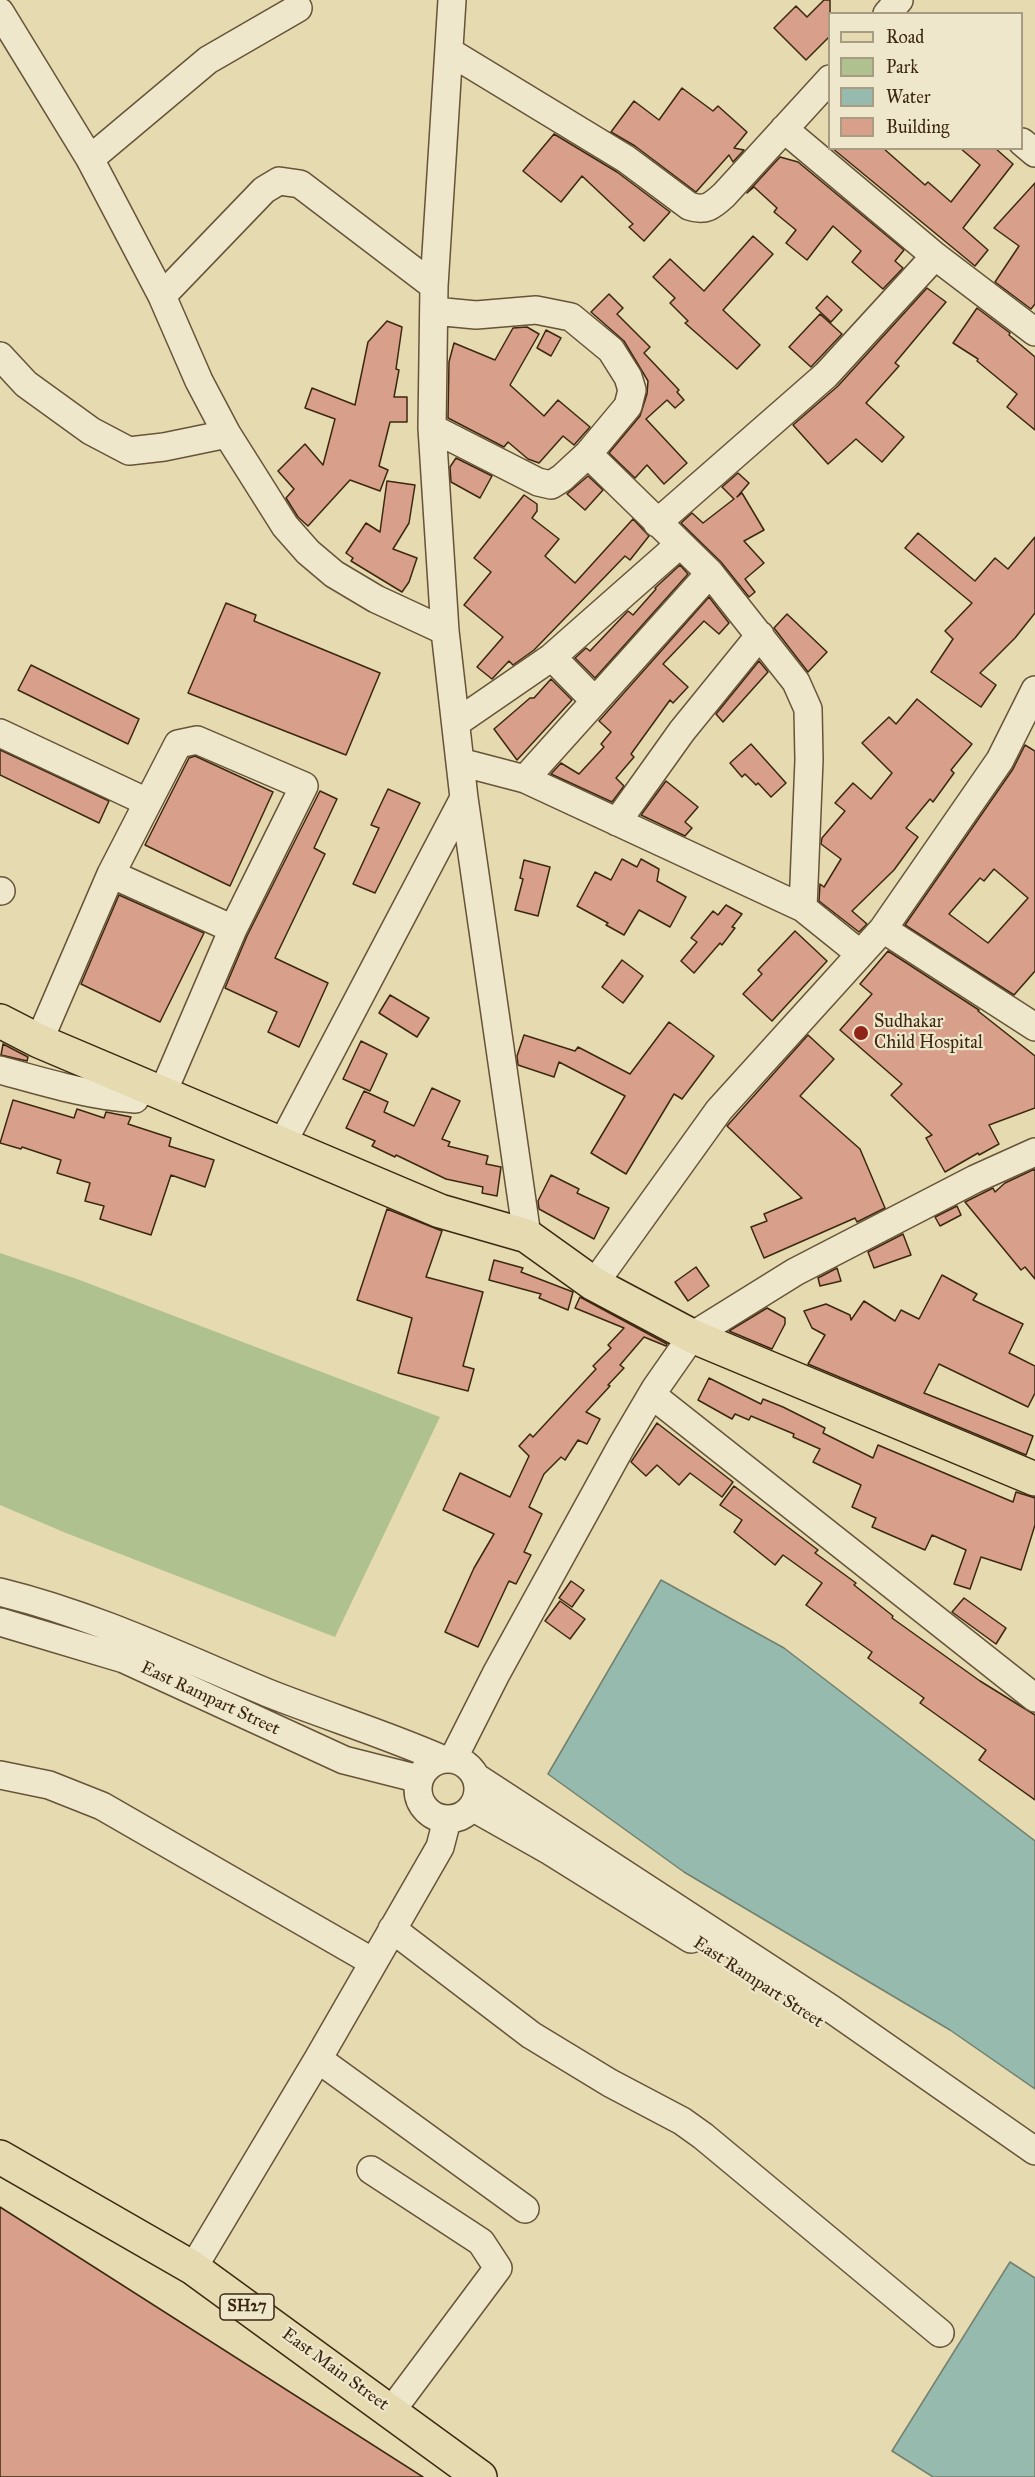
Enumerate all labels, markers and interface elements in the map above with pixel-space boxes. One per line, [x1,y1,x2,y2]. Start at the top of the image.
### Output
legend [828,12,1023,150]
text: Road [886,26,924,48]
text: Park [886,56,919,78]
text: Water [886,86,930,108]
text: Building [886,116,949,138]
place label: Sudhakar Child Hospital [874,1012,983,1054]
marker: Sudhakar Child Hospital [852,1024,870,1042]
street label: East Rampart Street [137,1657,283,1741]
street label: East Rampart Street [689,1933,827,2033]
road number: SH27 [220,2294,274,2320]
street label: East Main Street [277,2324,393,2416]

